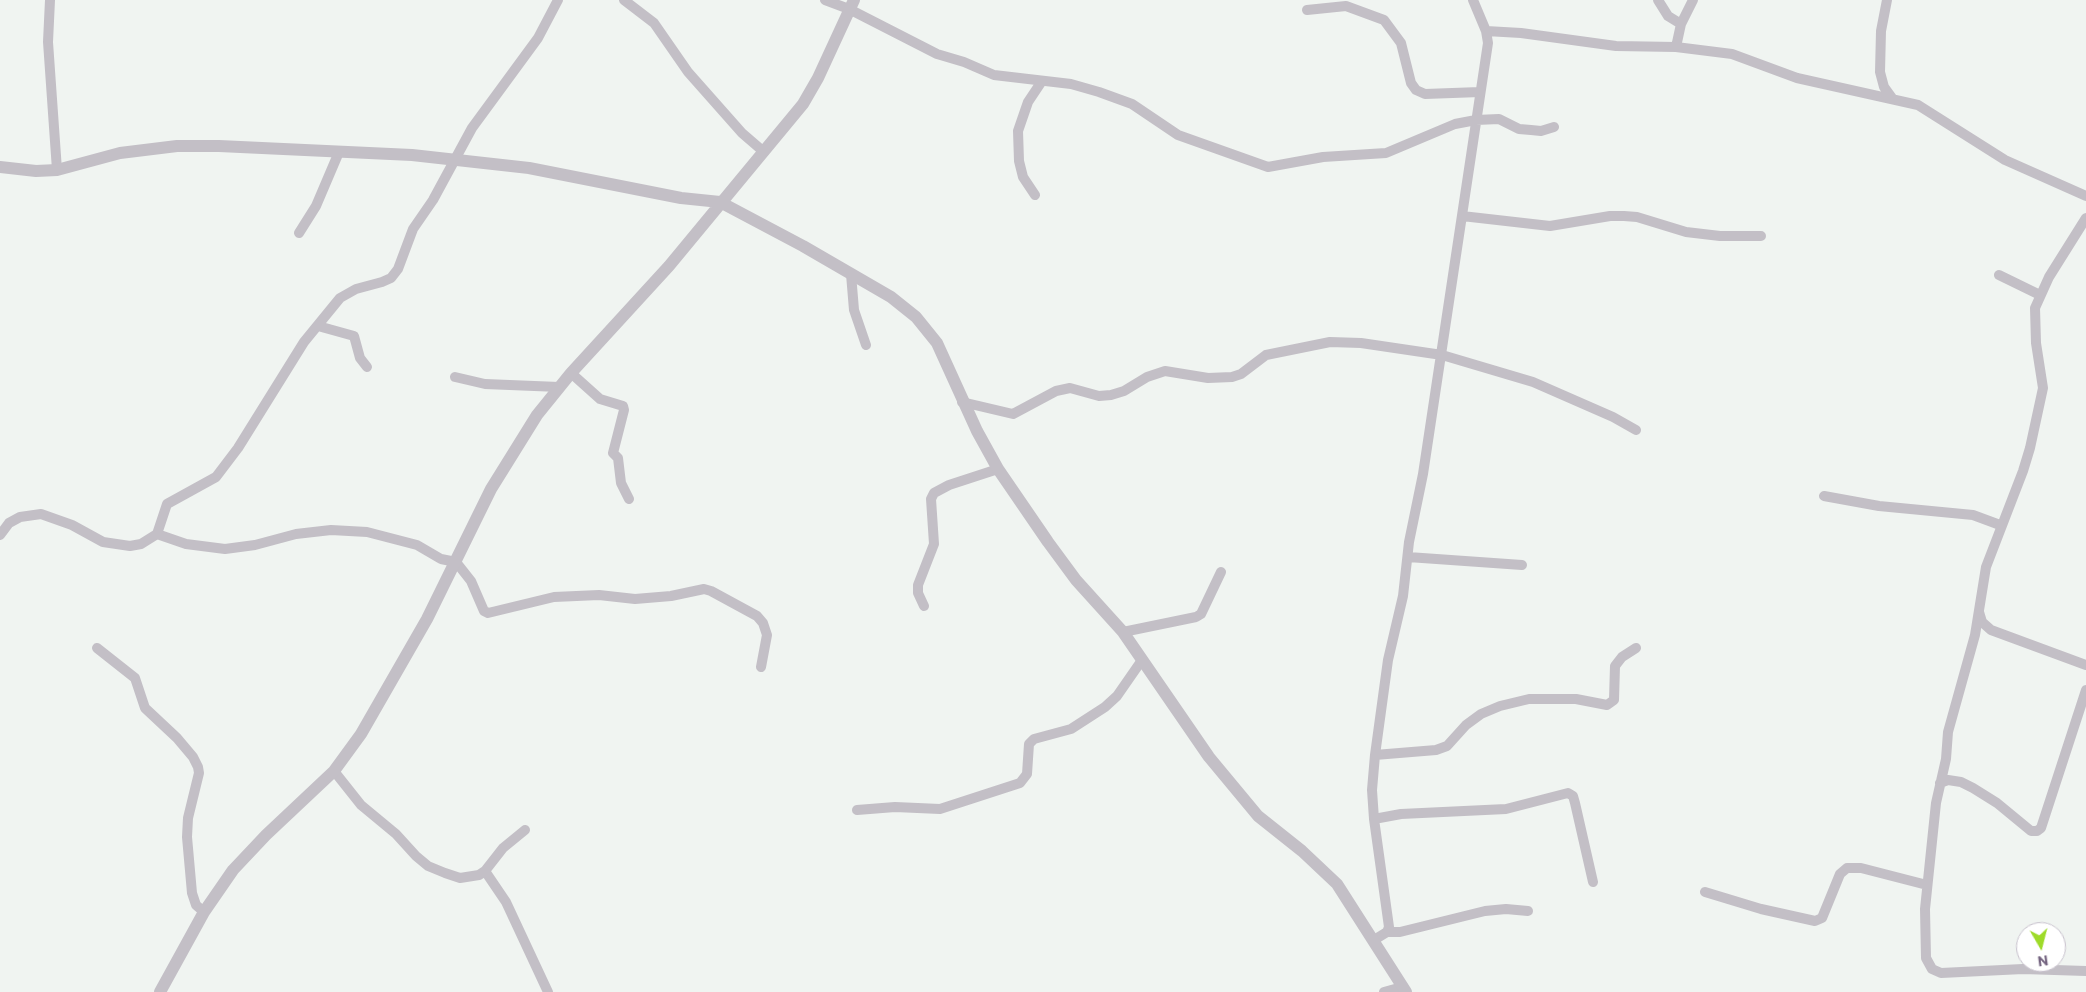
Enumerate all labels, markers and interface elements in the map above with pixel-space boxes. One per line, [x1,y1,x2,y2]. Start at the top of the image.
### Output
north arrow [2016,922,2066,972]
text: N [2037,952,2049,971]

